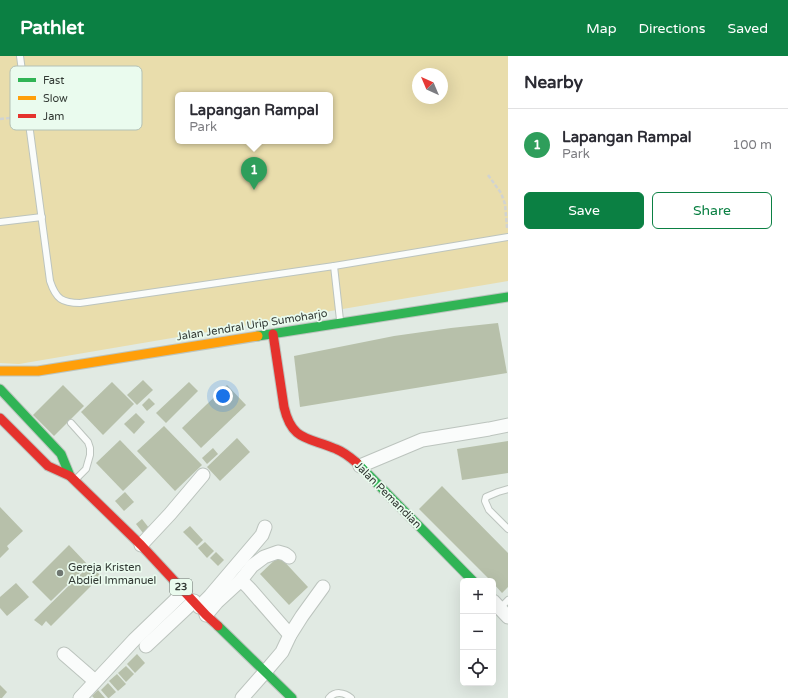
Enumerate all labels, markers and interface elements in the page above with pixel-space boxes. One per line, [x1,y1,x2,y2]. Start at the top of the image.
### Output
text: Pathlet [20,17,84,39]
text: Map [586,20,617,37]
text: Directions [639,20,706,37]
text: Saved [728,20,768,37]
legend [10,66,142,130]
north arrow [412,68,448,104]
text: Nearby [524,72,583,93]
text: Fast [43,74,64,87]
text: Slow [43,92,68,105]
popup [175,92,333,144]
text: Lapangan Rampal [189,101,319,119]
text: Jam [43,110,64,123]
text: Park [189,119,217,135]
text: Lapangan Rampal [562,128,692,146]
text: 1 [533,137,541,153]
text: 100 m [732,137,772,153]
text: Park [562,146,590,162]
pin: 1 [241,157,267,190]
button: Save [524,192,644,229]
button: Share [652,192,772,229]
street label: Jalan Jendral Urip Sumoharjo [176,307,329,343]
your location [213,386,233,406]
street label: Jalan Pemandian [352,459,424,531]
place label: Gereja Kristen Abdiel Immanuel [68,561,156,587]
marker: Gereja Kristen Abdiel Immanuel [55,568,65,578]
map controls [460,578,496,686]
button: + [460,578,496,614]
road number: 23 [170,579,192,595]
button: − [460,614,496,650]
button: locate [460,650,496,686]

